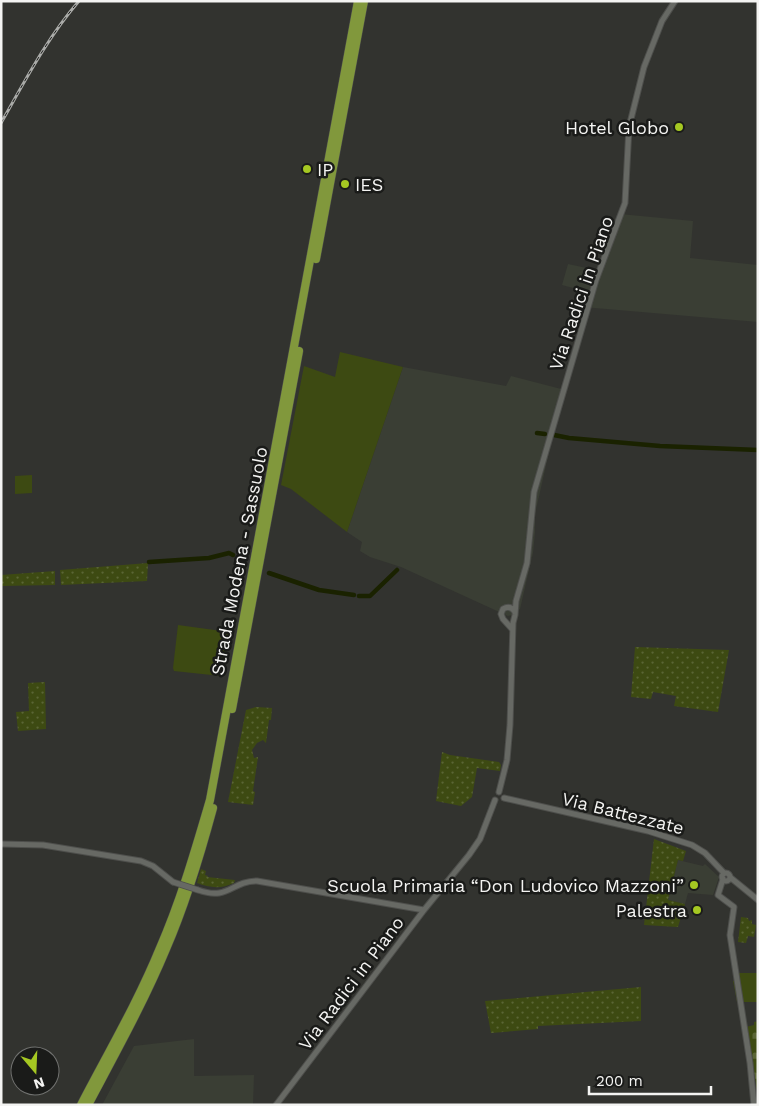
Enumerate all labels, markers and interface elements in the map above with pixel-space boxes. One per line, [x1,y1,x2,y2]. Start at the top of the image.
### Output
place label: Hotel Globo [565,117,669,138]
marker: Hotel Globo [673,121,685,133]
place label: IP [317,159,333,180]
marker: IP [301,163,313,175]
place label: IES [355,174,383,195]
marker: IES [339,178,351,190]
street label: Via Radici in Piano [545,213,617,373]
street label: Strada Modena - Sassuolo [207,445,271,677]
street label: Via Battezzate [560,788,686,838]
place label: Scuola Primaria “Don Ludovico Mazzoni” [327,875,684,896]
marker: Scuola Primaria “Don Ludovico Mazzoni” [688,879,700,891]
place label: Palestra [616,900,687,921]
marker: Palestra [691,904,703,916]
street label: Via Radici in Piano [294,912,408,1054]
north arrow [10,1046,60,1096]
scale bar [589,1064,712,1096]
text: 200 m [596,1072,643,1090]
text: N [32,1074,47,1093]

